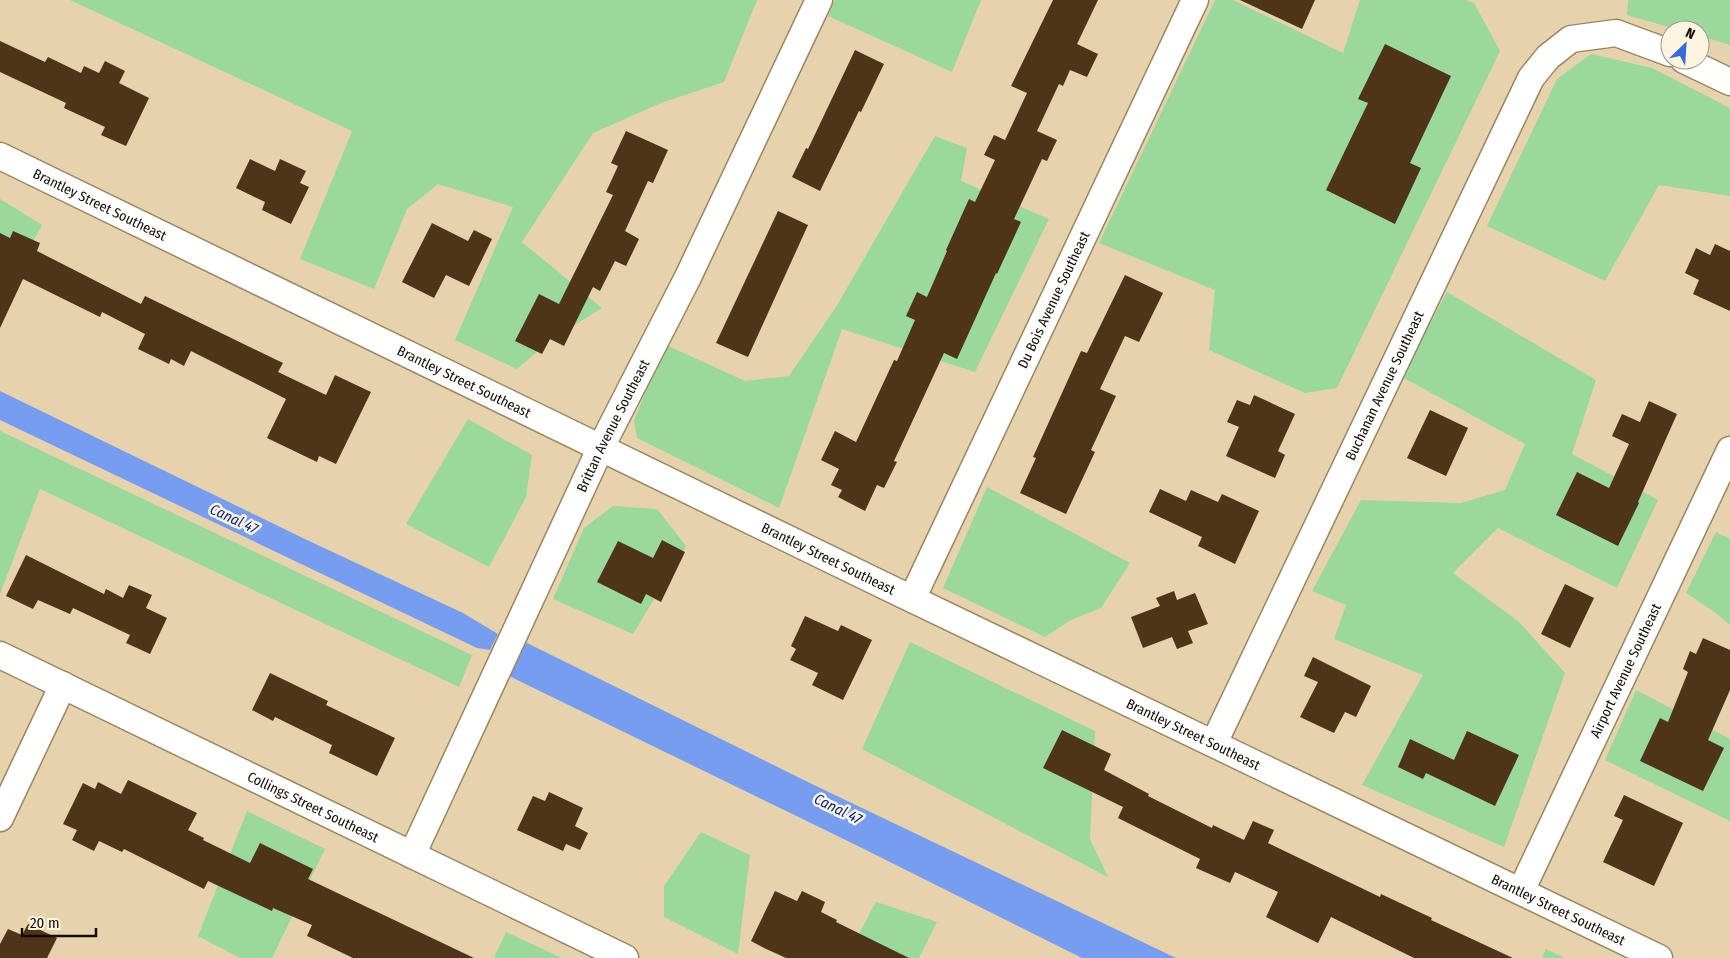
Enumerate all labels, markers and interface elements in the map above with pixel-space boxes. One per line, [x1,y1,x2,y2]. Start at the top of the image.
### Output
north arrow [1660,20,1710,70]
text: N [1683,24,1698,43]
street label: Brantley Street Southeast [30,165,170,245]
street label: Du Bois Avenue Southeast [1014,228,1094,371]
street label: Buchanan Avenue Southeast [1342,308,1428,463]
street label: Brantley Street Southeast [394,342,534,422]
street label: Brittan Avenue Southeast [573,356,654,495]
water label: Canal 47 [207,500,262,538]
street label: Brantley Street Southeast [759,519,898,599]
street label: Airport Avenue Southeast [1587,600,1665,741]
street label: Brantley Street Southeast [1123,695,1263,774]
street label: Collings Street Southeast [245,768,382,846]
water label: Canal 47 [811,790,866,829]
street label: Brantley Street Southeast [1488,871,1628,950]
scale bar [22,906,96,938]
text: 20 m [30,914,60,932]

